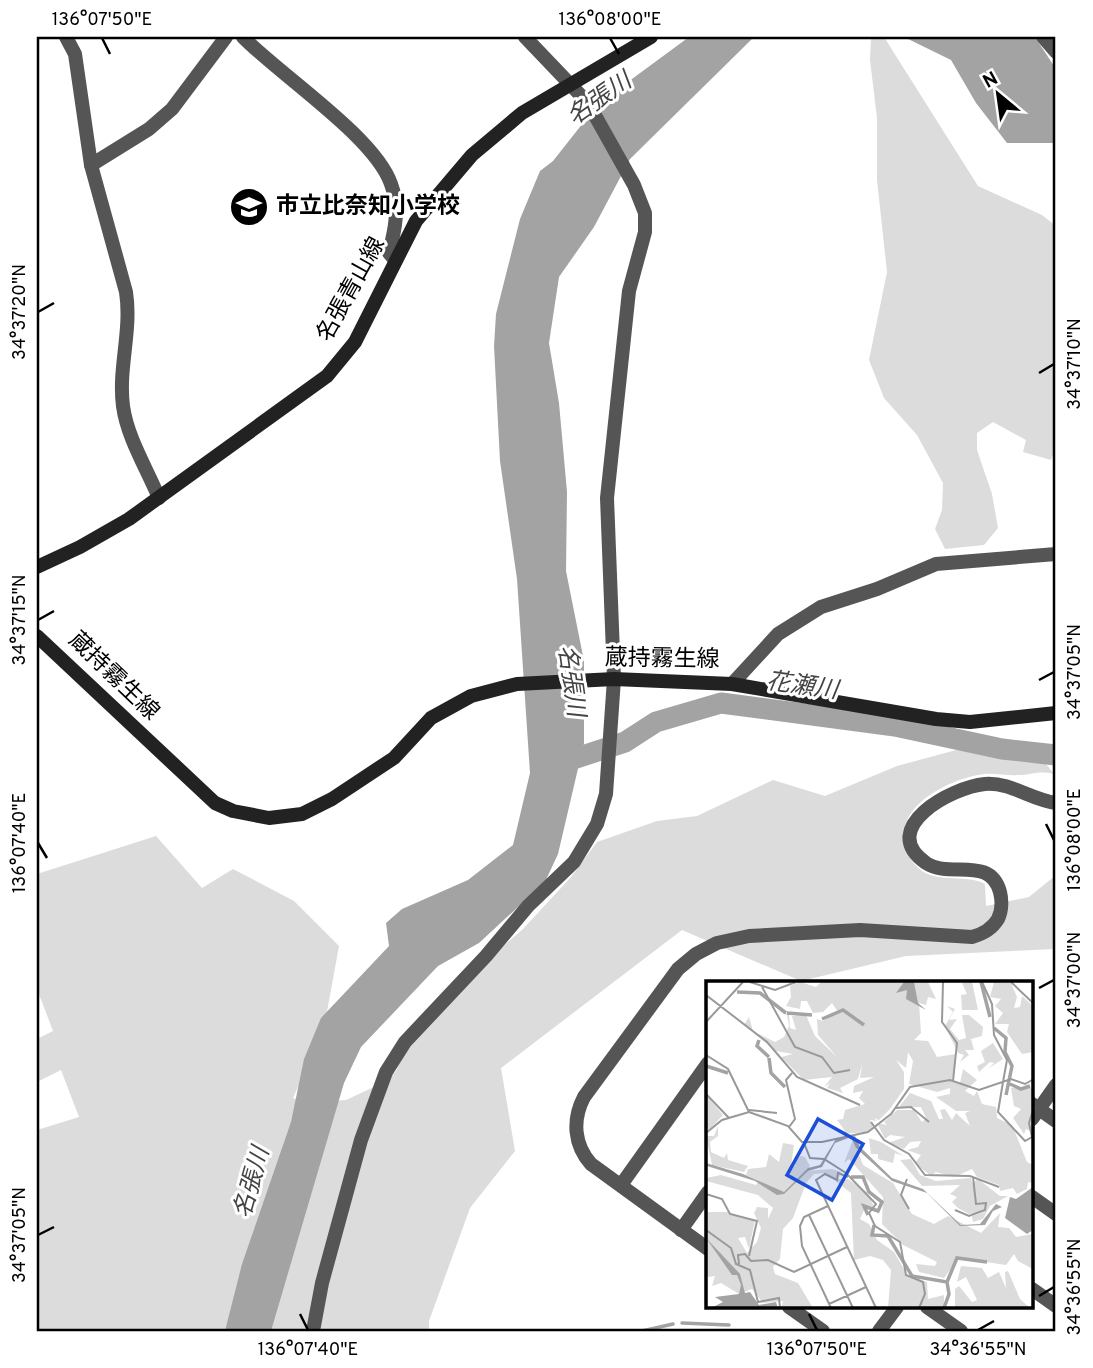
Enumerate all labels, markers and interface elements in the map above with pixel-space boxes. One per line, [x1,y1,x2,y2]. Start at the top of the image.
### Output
text: 136°07'50"E [52,9,152,32]
text: 136°08'00"E [558,9,662,32]
north arrow [964,60,1034,130]
water label: 名張川 [562,65,641,133]
text: N [979,67,1003,95]
school or university icon: 市立比奈知小学校 [228,186,270,228]
place label: 市立比奈知小学校 [276,193,460,222]
street label: 名張青山線 [311,233,393,347]
text: 34°37'20"N [9,264,32,360]
text: 34°37'10"N [1064,318,1087,410]
text: 34°37'15"N [9,574,32,666]
text: 34°37'05"N [1064,624,1087,720]
street label: 蔵持霧生線 [62,627,164,727]
water label: 名張川 [550,643,590,722]
street label: 蔵持霧生線 [604,644,720,676]
water label: 花瀬川 [764,667,843,707]
text: 136°08'00"E [1064,788,1087,892]
text: 136°07'40"E [9,793,32,893]
text: 34°37'00"N [1064,932,1087,1028]
inset map [706,981,1034,1308]
water label: 名張川 [229,1141,278,1222]
text: 34°37'05"N [9,1187,32,1283]
text: 34°36'55"N [1064,1238,1087,1336]
text: 136°07'40"E [258,1339,358,1362]
text: 136°07'50"E [767,1339,867,1362]
text: 34°36'55"N [929,1339,1027,1362]

